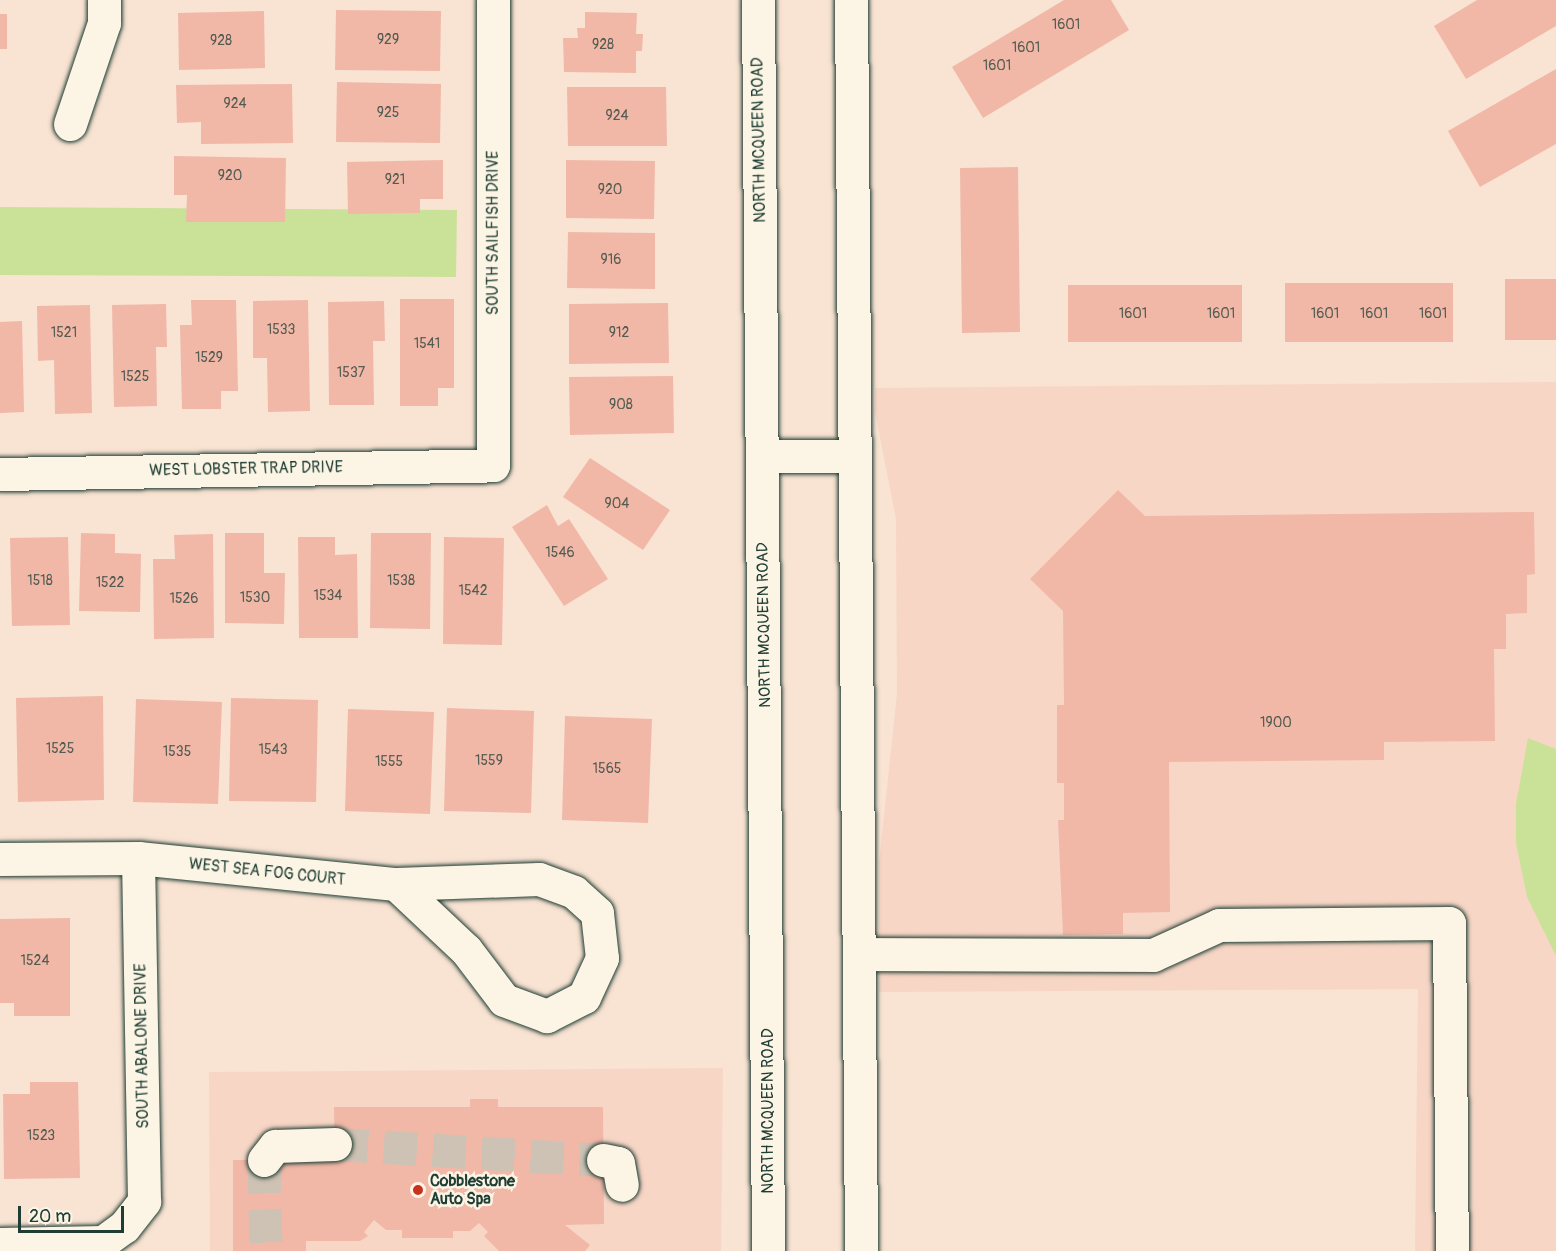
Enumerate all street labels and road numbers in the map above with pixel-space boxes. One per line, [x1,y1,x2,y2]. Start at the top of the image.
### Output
street label: NORTH MCQUEEN ROAD [748,57,770,223]
street label: SOUTH SAILFISH DRIVE [483,151,503,315]
street label: WEST LOBSTER TRAP DRIVE [149,458,343,480]
street label: NORTH MCQUEEN ROAD [753,542,775,708]
street label: WEST SEA FOG COURT [188,854,346,890]
street label: SOUTH ABALONE DRIVE [131,963,153,1129]
street label: NORTH MCQUEEN ROAD [758,1028,778,1194]

